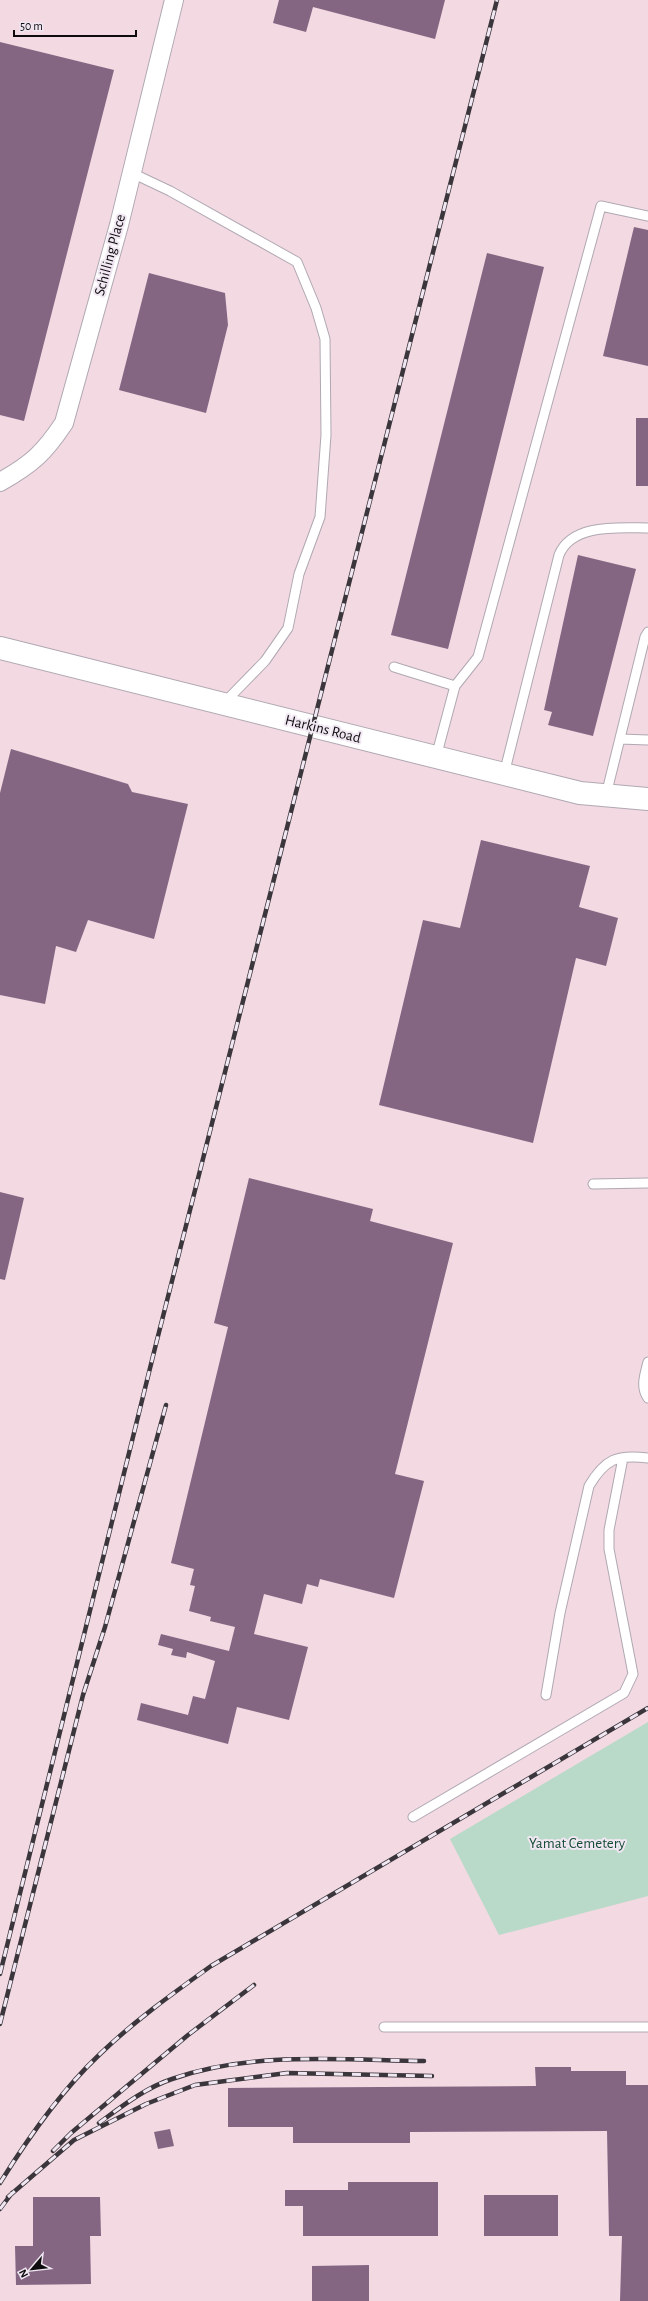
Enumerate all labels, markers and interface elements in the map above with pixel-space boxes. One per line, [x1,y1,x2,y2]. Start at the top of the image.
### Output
scale bar [14,12,136,38]
text: 50 m [20,20,43,32]
street label: Schilling Place [92,213,128,297]
street label: Harkins Road [284,712,363,746]
park label: Yamat Cemetery [529,1836,626,1851]
north arrow [12,2249,52,2289]
text: N [17,2267,30,2279]

